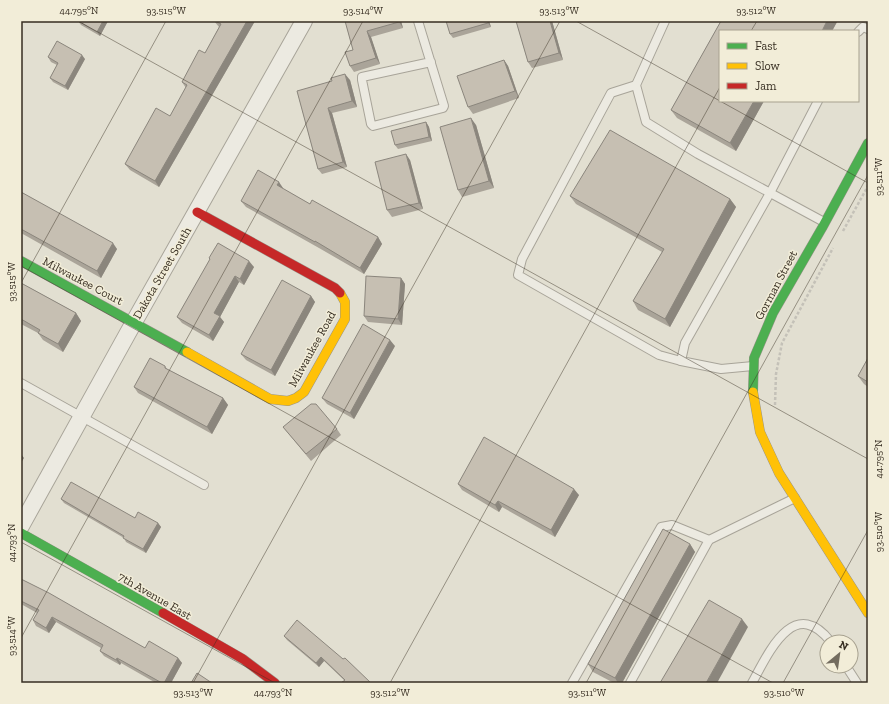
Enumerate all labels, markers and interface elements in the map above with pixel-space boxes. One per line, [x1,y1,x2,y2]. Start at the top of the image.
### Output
text: 44.795°N [60,5,99,17]
text: 93.515°W [146,5,187,17]
text: 93.514°W [343,5,384,17]
text: 93.513°W [539,5,579,17]
text: 93.512°W [736,5,777,17]
legend [719,30,859,102]
text: Fast [755,39,778,53]
text: Slow [755,59,781,73]
text: Jam [755,79,777,93]
text: 93.511°W [873,157,885,196]
street label: Dakota Street South [130,224,194,322]
street label: Gorman Street [752,247,800,322]
street label: Milwaukee Court [40,254,126,308]
text: 93.515°W [6,261,18,302]
street label: Milwaukee Road [285,308,339,389]
text: 44.795°N [873,439,885,478]
text: 93.510°W [873,511,885,552]
text: 44.793°N [6,523,18,562]
street label: 7th Avenue East [116,569,195,623]
text: 93.514°W [6,615,18,656]
north arrow [819,634,859,674]
text: N [837,638,851,654]
text: 93.513°W [173,687,213,699]
text: 44.793°N [254,687,293,699]
text: 93.512°W [370,687,411,699]
text: 93.511°W [568,687,607,699]
text: 93.510°W [764,687,805,699]

